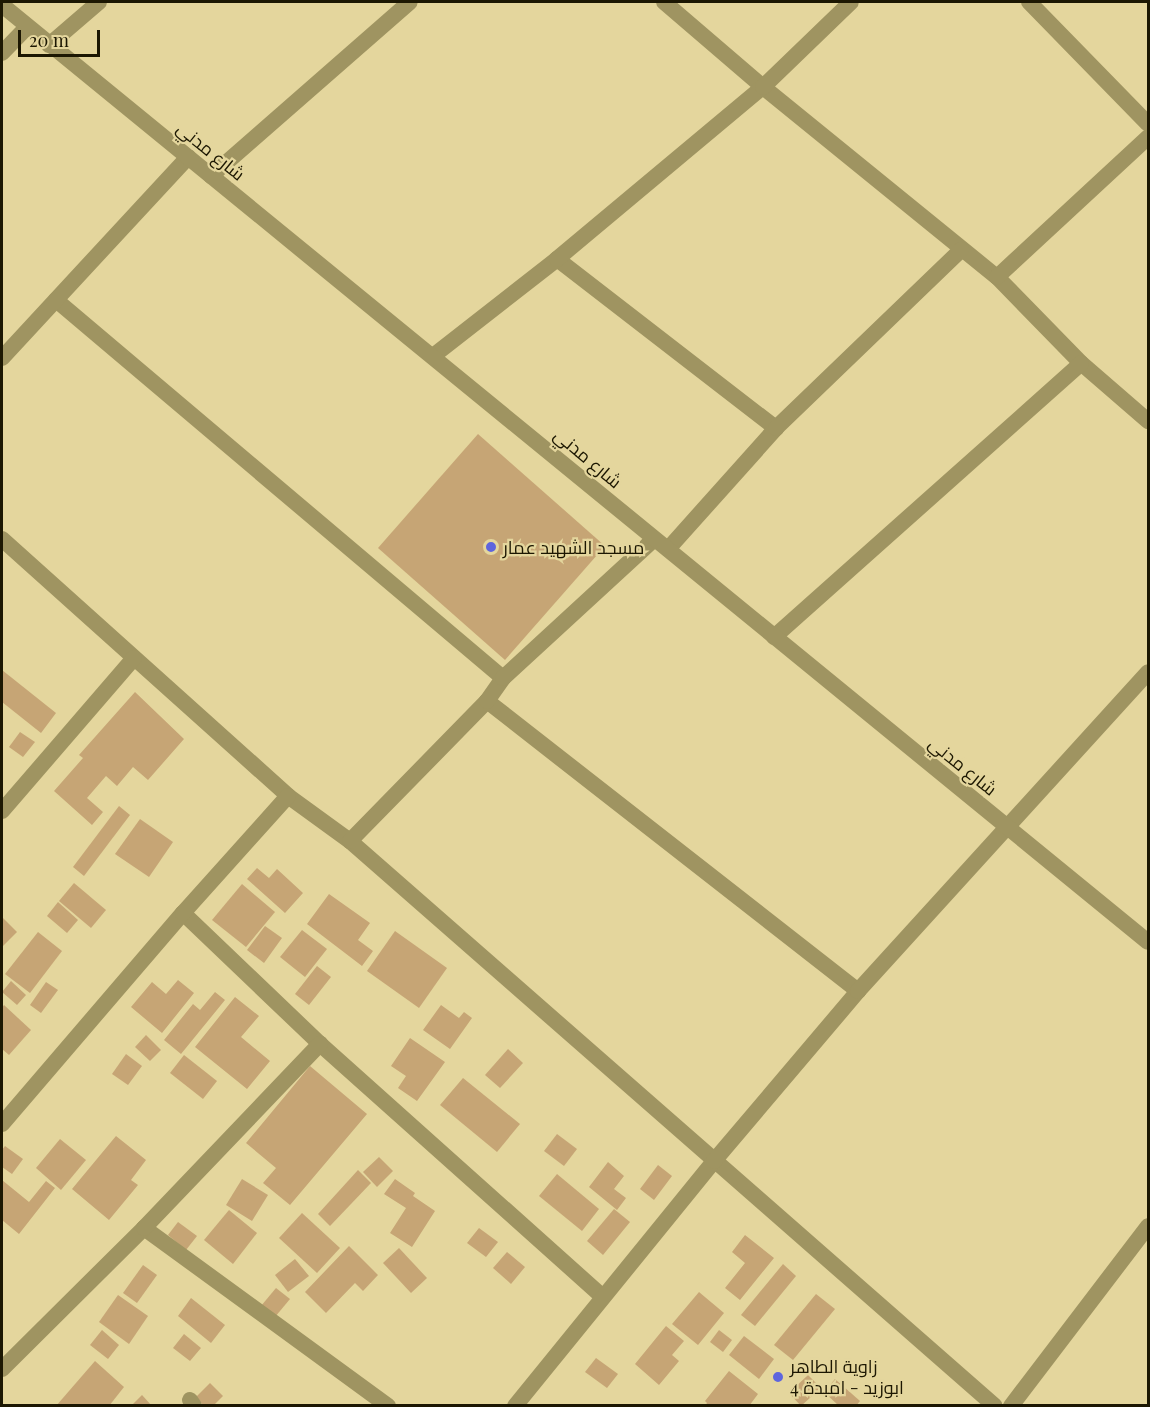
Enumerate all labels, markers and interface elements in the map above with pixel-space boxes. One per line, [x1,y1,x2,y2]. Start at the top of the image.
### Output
scale bar [21,18,104,56]
text: 20 m [29,28,69,52]
street label: شارع مدني [173,117,249,185]
street label: شارع مدني [550,424,626,492]
place label: مسجد الشهيد عمار [503,536,644,558]
marker: مسجد الشهيد عمار [484,540,498,554]
street label: شارع مدني [925,732,1001,800]
place label: زاوية الطاهر ابوزيد - امبدة 4 [790,1356,904,1398]
marker: زاوية الطاهر ابوزيد - امبدة 4 [771,1370,785,1384]

